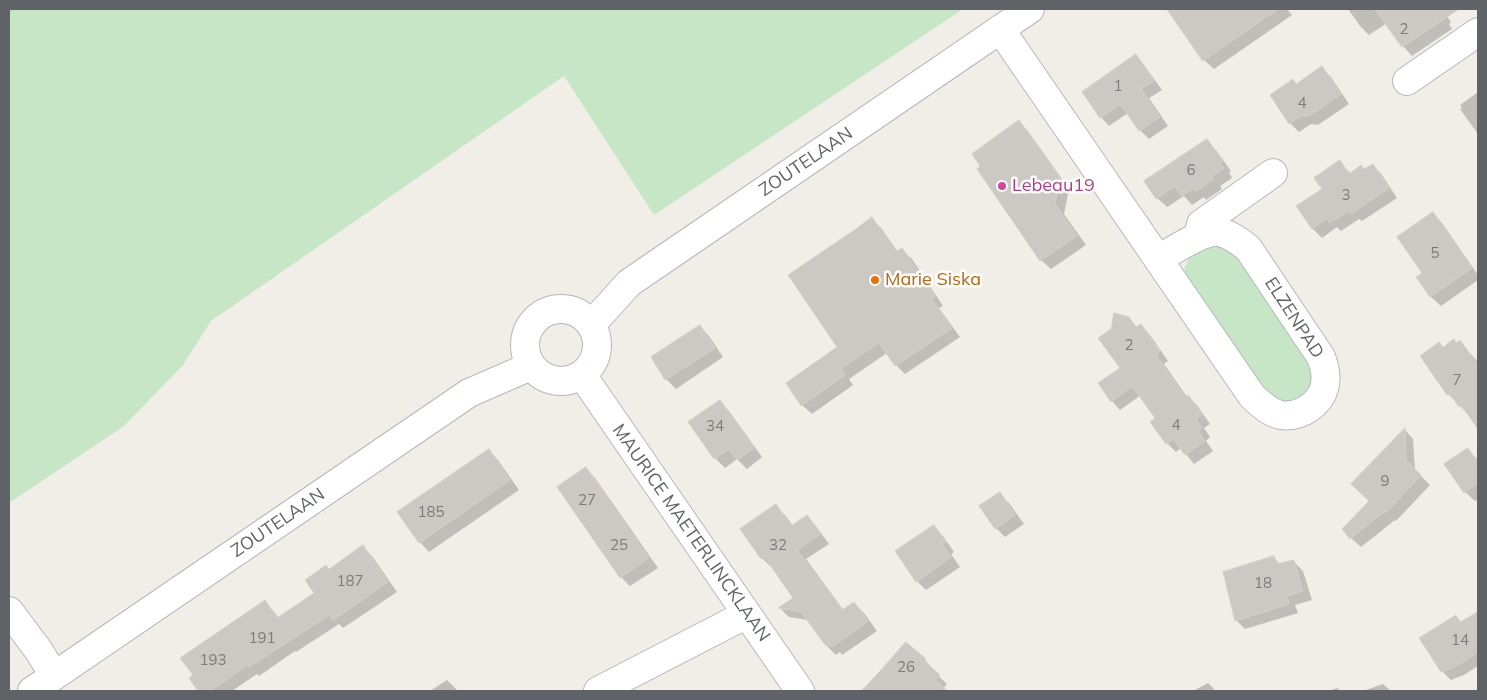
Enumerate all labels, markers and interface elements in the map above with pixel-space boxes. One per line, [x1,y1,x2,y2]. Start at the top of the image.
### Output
house number: 2 [1400,20,1408,38]
house number: 1 [1114,77,1122,95]
house number: 4 [1298,94,1306,112]
street label: ZOUTELAAN [755,123,857,201]
house number: 6 [1187,161,1195,179]
place label: Lebeau19 [1012,175,1095,197]
marker: Lebeau19 [996,180,1008,192]
house number: 3 [1342,186,1350,204]
house number: 5 [1431,244,1439,262]
place label: Marie Siska [885,269,981,291]
street label: ELZENPAD [1260,273,1328,363]
marker: Marie Siska [869,274,881,286]
house number: 2 [1125,336,1133,354]
house number: 7 [1453,371,1461,389]
house number: 4 [1172,416,1180,434]
house number: 34 [706,417,724,435]
street label: MAURICE MAETERLINCKLAAN [607,420,775,646]
house number: 9 [1381,472,1389,490]
street label: ZOUTELAAN [227,484,329,562]
house number: 27 [578,491,596,509]
house number: 185 [418,503,444,521]
house number: 25 [610,536,628,554]
house number: 32 [769,536,787,554]
house number: 187 [337,572,363,590]
house number: 18 [1254,574,1272,592]
house number: 191 [249,629,275,647]
house number: 14 [1451,631,1469,649]
house number: 193 [200,651,226,669]
house number: 26 [897,658,915,676]

